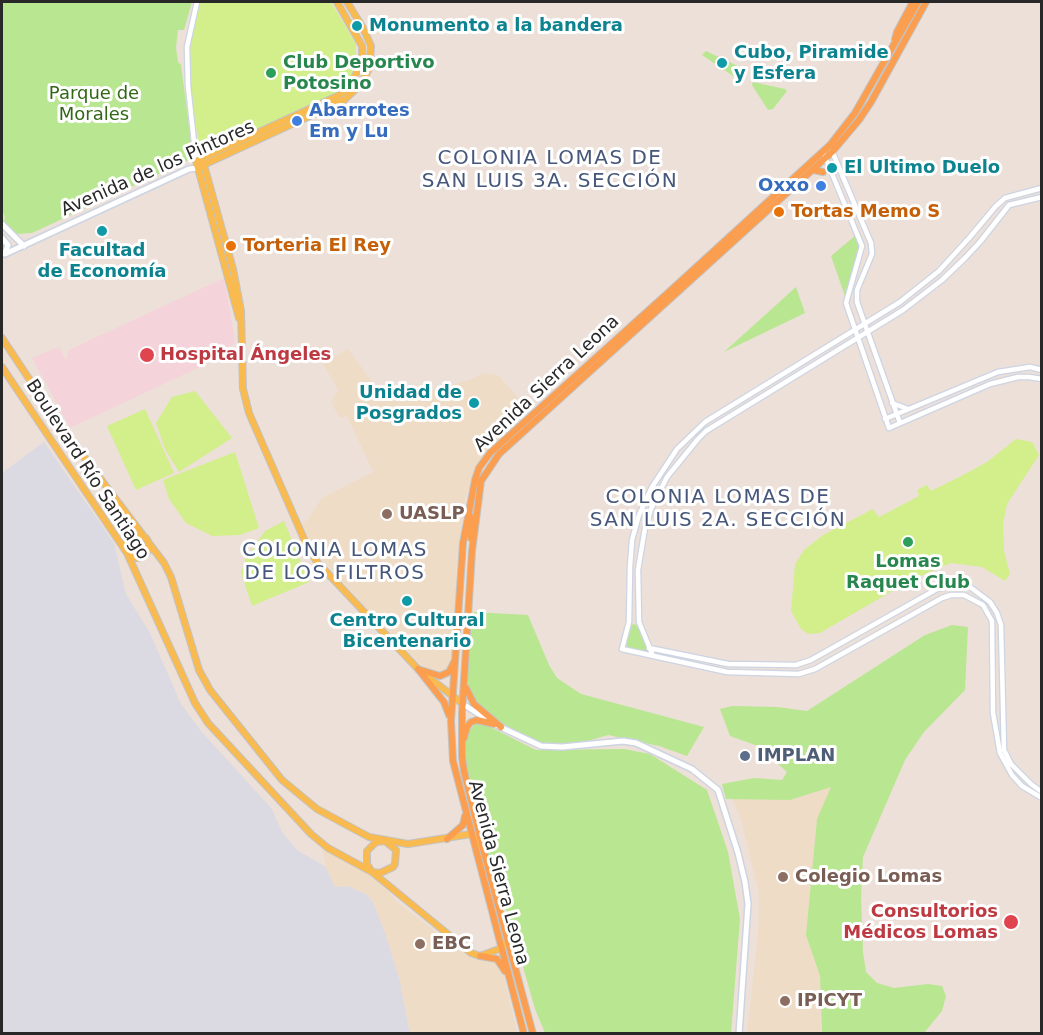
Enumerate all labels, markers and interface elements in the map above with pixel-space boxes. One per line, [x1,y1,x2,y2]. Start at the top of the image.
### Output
place label: Monumento a la bandera [369,15,623,37]
marker: Monumento a la bandera [350,19,364,33]
place label: Cubo, Piramide y Esfera [734,42,889,84]
place label: Club Deportivo Potosino [283,52,434,94]
marker: Cubo, Piramide y Esfera [715,56,729,70]
marker: Club Deportivo Potosino [264,66,278,80]
park label: Parque de Morales [49,83,139,125]
place label: Abarrotes Em y Lu [309,100,410,142]
marker: Abarrotes Em y Lu [290,114,304,128]
street label: Avenida de los Pintores [58,117,258,221]
district label: COLONIA LOMAS DE SAN LUIS 3A. SECCIÓN [422,147,678,194]
place label: El Ultimo Duelo [844,157,1000,179]
marker: El Ultimo Duelo [825,161,839,175]
place label: Oxxo [758,175,809,197]
marker: Oxxo [814,179,828,193]
place label: Tortas Memo S [791,201,940,223]
marker: Tortas Memo S [772,205,786,219]
marker: Facultad de Economía [95,224,109,238]
place label: Torteria El Rey [243,235,391,257]
marker: Torteria El Rey [224,239,238,253]
place label: Facultad de Economía [38,240,166,282]
street label: Avenida Sierra Leona [470,311,624,457]
place label: Hospital Ángeles [160,344,331,366]
marker: Hospital Ángeles [138,346,156,364]
street label: Boulevard Río Santiago [21,376,153,564]
place label: Unidad de Posgrados [356,382,462,424]
marker: Unidad de Posgrados [467,396,481,410]
district label: COLONIA LOMAS DE SAN LUIS 2A. SECCIÓN [590,486,846,533]
place label: UASLP [399,503,465,525]
marker: UASLP [380,507,394,521]
marker: Lomas Raquet Club [901,535,915,549]
district label: COLONIA LOMAS DE LOS FILTROS [242,539,428,586]
place label: Lomas Raquet Club [846,551,970,594]
marker: Centro Cultural Bicentenario [400,594,414,608]
place label: Centro Cultural Bicentenario [329,610,485,652]
place label: IMPLAN [757,745,835,767]
marker: IMPLAN [738,749,752,763]
street label: Avenida Sierra Leona [463,778,533,968]
place label: Colegio Lomas [795,866,942,888]
marker: Colegio Lomas [776,870,790,884]
place label: Consultorios Médicos Lomas [843,901,998,944]
marker: Consultorios Médicos Lomas [1002,913,1020,931]
place label: EBC [432,933,471,955]
marker: EBC [413,937,427,951]
place label: IPICYT [797,990,862,1012]
marker: IPICYT [778,994,792,1008]

